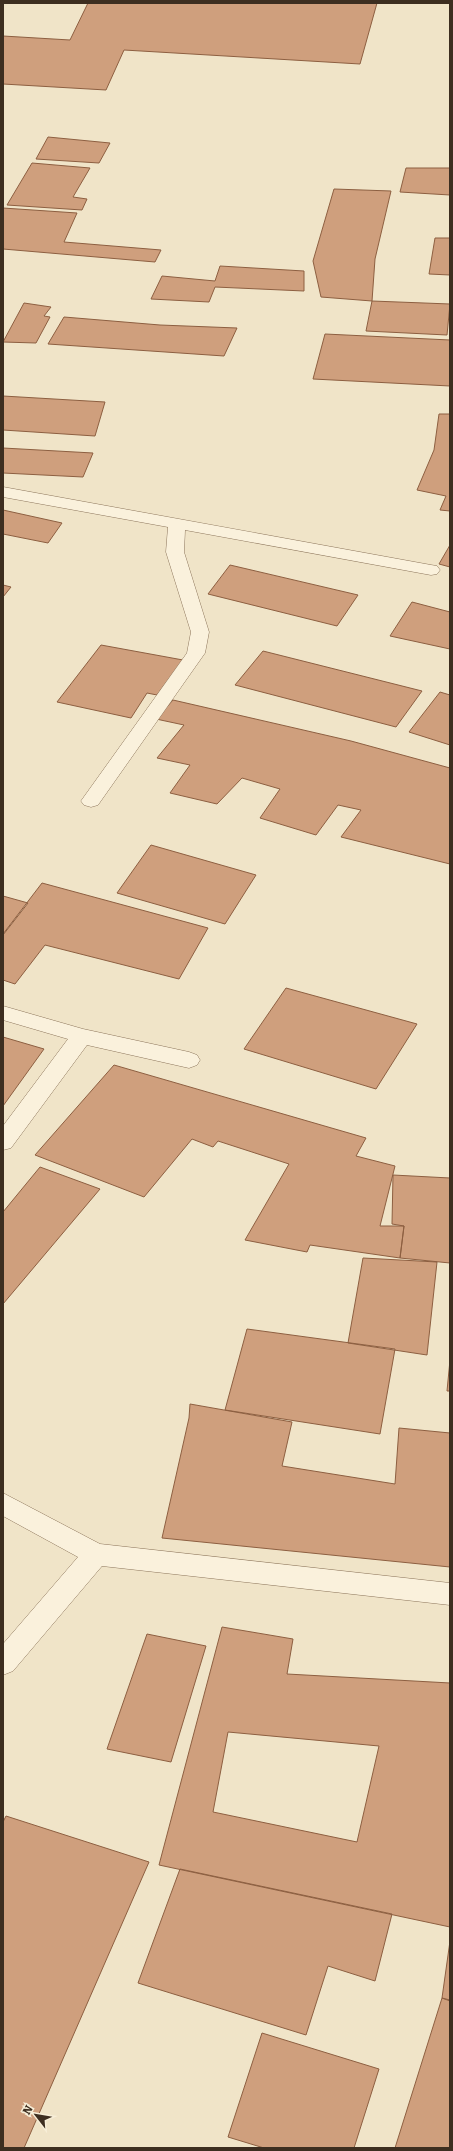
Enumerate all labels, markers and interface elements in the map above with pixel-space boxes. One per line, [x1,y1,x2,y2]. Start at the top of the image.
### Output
north arrow [16,2095,56,2135]
text: N [20,2103,36,2117]

